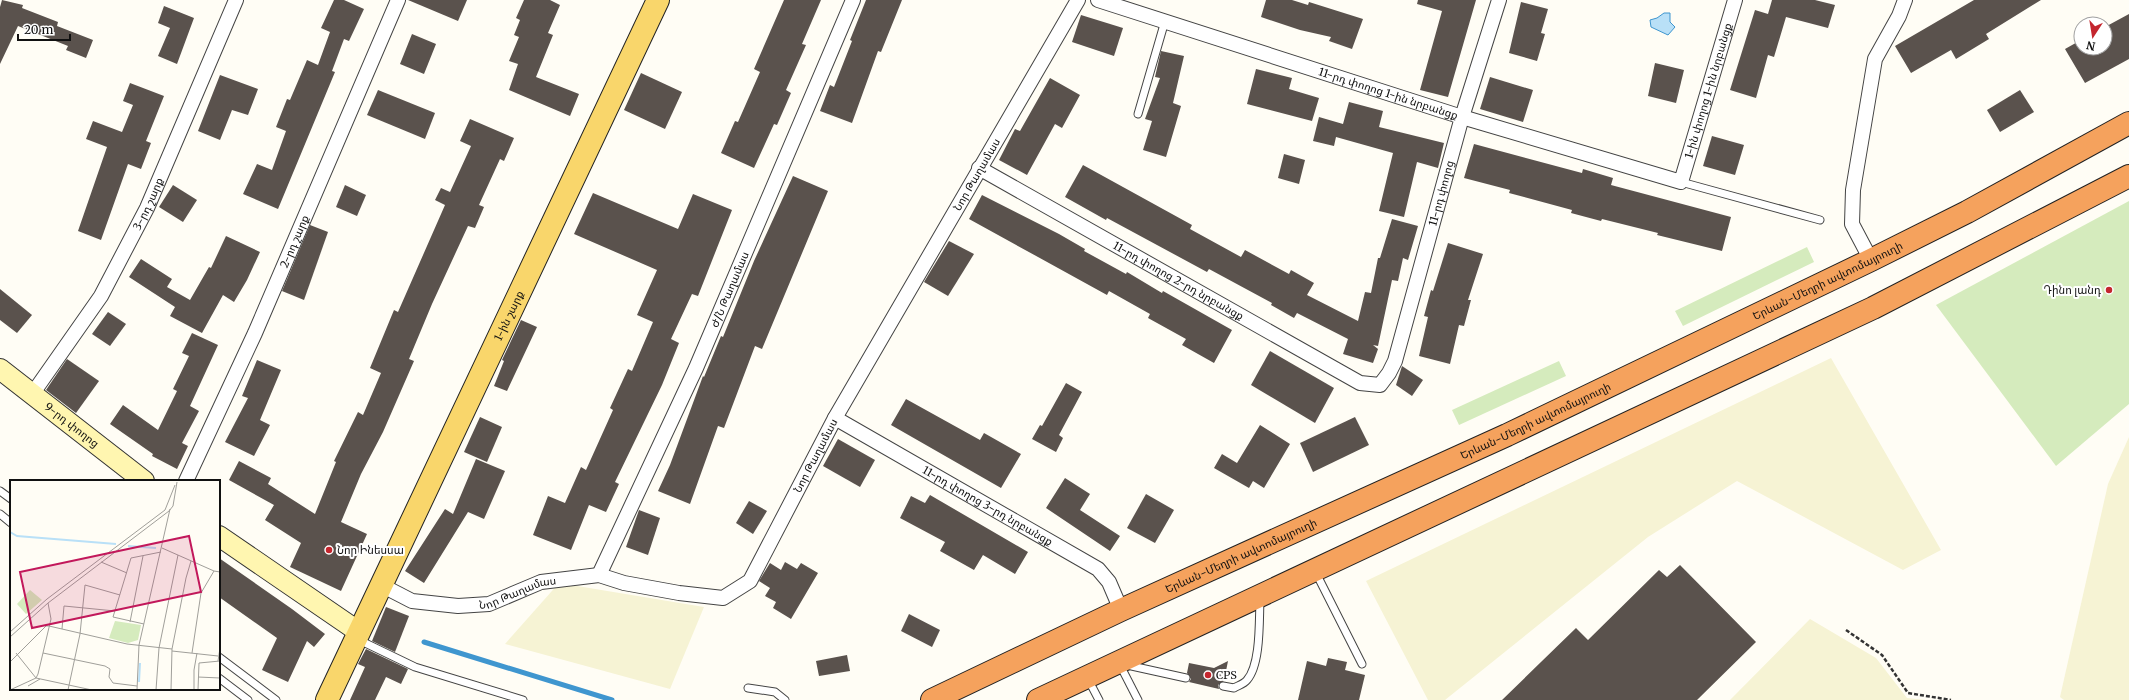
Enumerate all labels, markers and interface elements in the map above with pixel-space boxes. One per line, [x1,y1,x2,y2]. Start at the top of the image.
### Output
scale bar [18,16,70,42]
north arrow [2073,16,2113,56]
street label: 1-ին փողոց 1-ին նրբանցք [1681,21,1735,160]
text: 20 m [24,22,53,37]
text: N [2085,38,2097,54]
street label: 11-րդ փողոց 1-ին նրբանցք [1317,64,1460,122]
street label: Նոր Թաղամաս [950,136,1003,213]
street label: 11-րդ փողոց [1425,159,1457,228]
street label: 3-րդ շարք [130,175,166,232]
street label: 2-րդ շարք [277,213,312,270]
street label: 11-րդ փողոց 2-րդ նրբանցք [1111,238,1246,323]
street label: Երևան-Մեղրի ավտոմայրուղի [1750,238,1905,323]
street label: Ժ/Ն Թաղամաս [707,249,752,330]
place label: Դինո լանդ [2044,283,2101,297]
marker: Դինո լանդ [2104,285,2114,295]
street label: 1-ին շարք [491,288,527,343]
street label: Երևան-Մեղրի ավտոմայրուղի [1458,379,1613,462]
street label: 9-րդ փողոց [42,399,102,450]
street label: Նոր Թաղամաս [790,416,841,495]
street label: 11-րդ փողոց 3-րդ նրբանցք [920,463,1055,549]
inset map [10,480,220,690]
street label: Երևան-Մեղրի ավտոմայրուղի [1163,515,1319,596]
place label: Նոր Ինեսսա [337,543,404,557]
marker: Նոր Ինեսսա [324,545,334,555]
street label: Նոր Թաղամաս [478,573,557,612]
place label: CPS [1216,668,1237,682]
marker: CPS [1203,670,1213,680]

